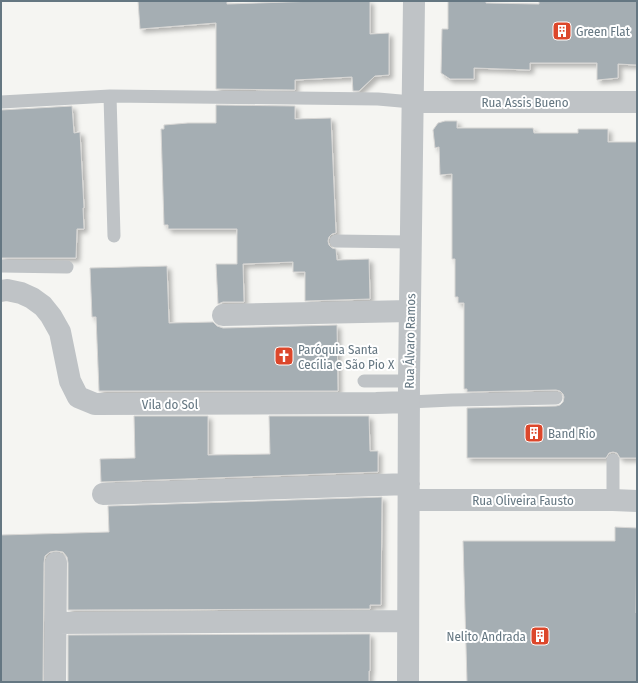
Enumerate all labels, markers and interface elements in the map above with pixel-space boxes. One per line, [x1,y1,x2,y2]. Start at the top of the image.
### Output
building icon: Green Flat [551,20,573,42]
place label: Green Flat [576,24,631,39]
street label: Rua Assis Bueno [481,95,569,110]
street label: Rua Álvaro Ramos [402,293,418,389]
place label: Paróquia Santa Cecília e São Pio X [298,342,395,372]
church icon: Paróquia Santa Cecília e São Pio X [273,345,295,367]
street label: Vila do Sol [142,397,199,412]
building icon: Band Rio [523,422,545,444]
place label: Band Rio [548,426,596,441]
street label: Rua Oliveira Fausto [472,493,574,508]
building icon: Nelito Andrada [529,625,551,647]
place label: Nelito Andrada [447,629,526,644]

